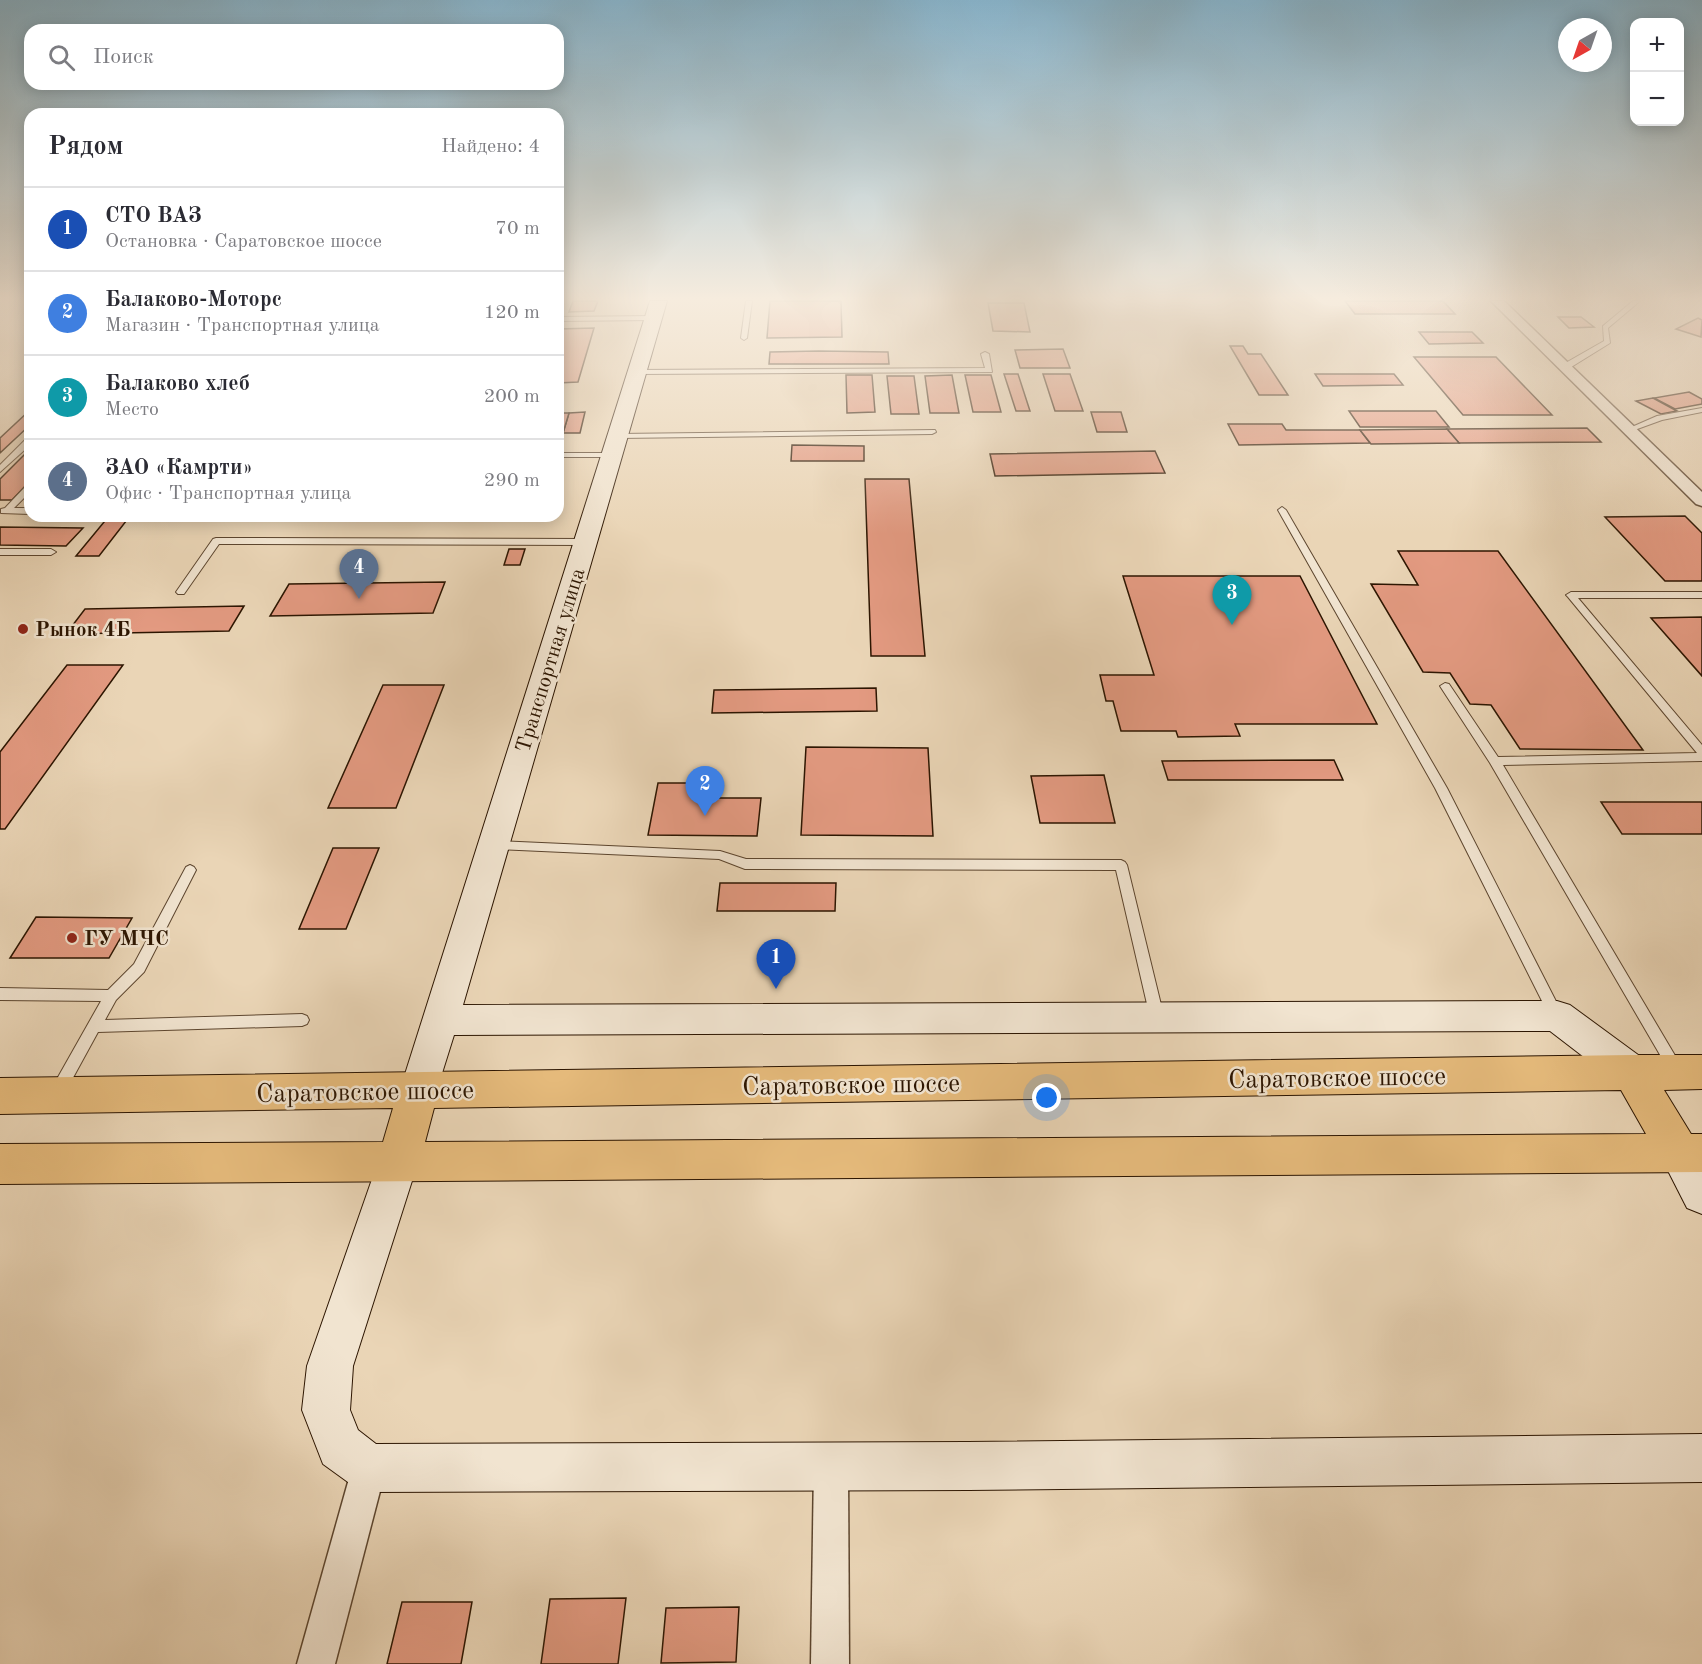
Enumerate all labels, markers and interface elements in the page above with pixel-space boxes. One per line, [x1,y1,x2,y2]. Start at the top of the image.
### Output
north arrow [1558,18,1612,72]
map controls [1630,18,1684,126]
button: + [1630,18,1684,72]
search box [24,24,564,90]
icon: search [45,41,78,74]
text: Поиск [93,46,154,68]
button: − [1630,72,1684,126]
text: Рядом [48,134,123,160]
text: Найдено: 4 [441,137,540,157]
text: СТО ВАЗ [105,205,202,227]
text: 1 [62,219,73,239]
text: 70 m [495,219,540,239]
text: Остановка · Саратовское шоссе [105,232,382,252]
text: Балаково-Моторс [105,289,282,311]
text: 2 [62,303,73,323]
text: 120 m [484,303,540,323]
text: Магазин · Транспортная улица [105,316,380,336]
text: Балаково хлеб [105,373,250,395]
text: 3 [62,387,73,407]
text: 200 m [484,387,540,407]
text: Место [105,400,159,420]
text: ЗАО «Камрти» [105,457,253,479]
text: 4 [62,471,73,491]
text: 290 m [484,471,540,491]
text: Офис · Транспортная улица [105,484,351,504]
pin: 4 [340,550,378,599]
street label: Транспортная улица [513,566,590,755]
pin: 3 [1212,576,1252,625]
place label: Рынок 4Б [35,620,131,641]
marker: Рынок 4Б [16,622,30,636]
pin: 2 [686,766,724,816]
place label: ГУ МЧС [84,929,169,950]
marker: ГУ МЧС [65,931,79,945]
pin: 1 [756,940,796,989]
street label: Саратовское шоссе [1228,1064,1446,1094]
street label: Саратовское шоссе [742,1071,960,1101]
street label: Саратовское шоссе [256,1078,474,1108]
your location [1032,1083,1061,1112]

